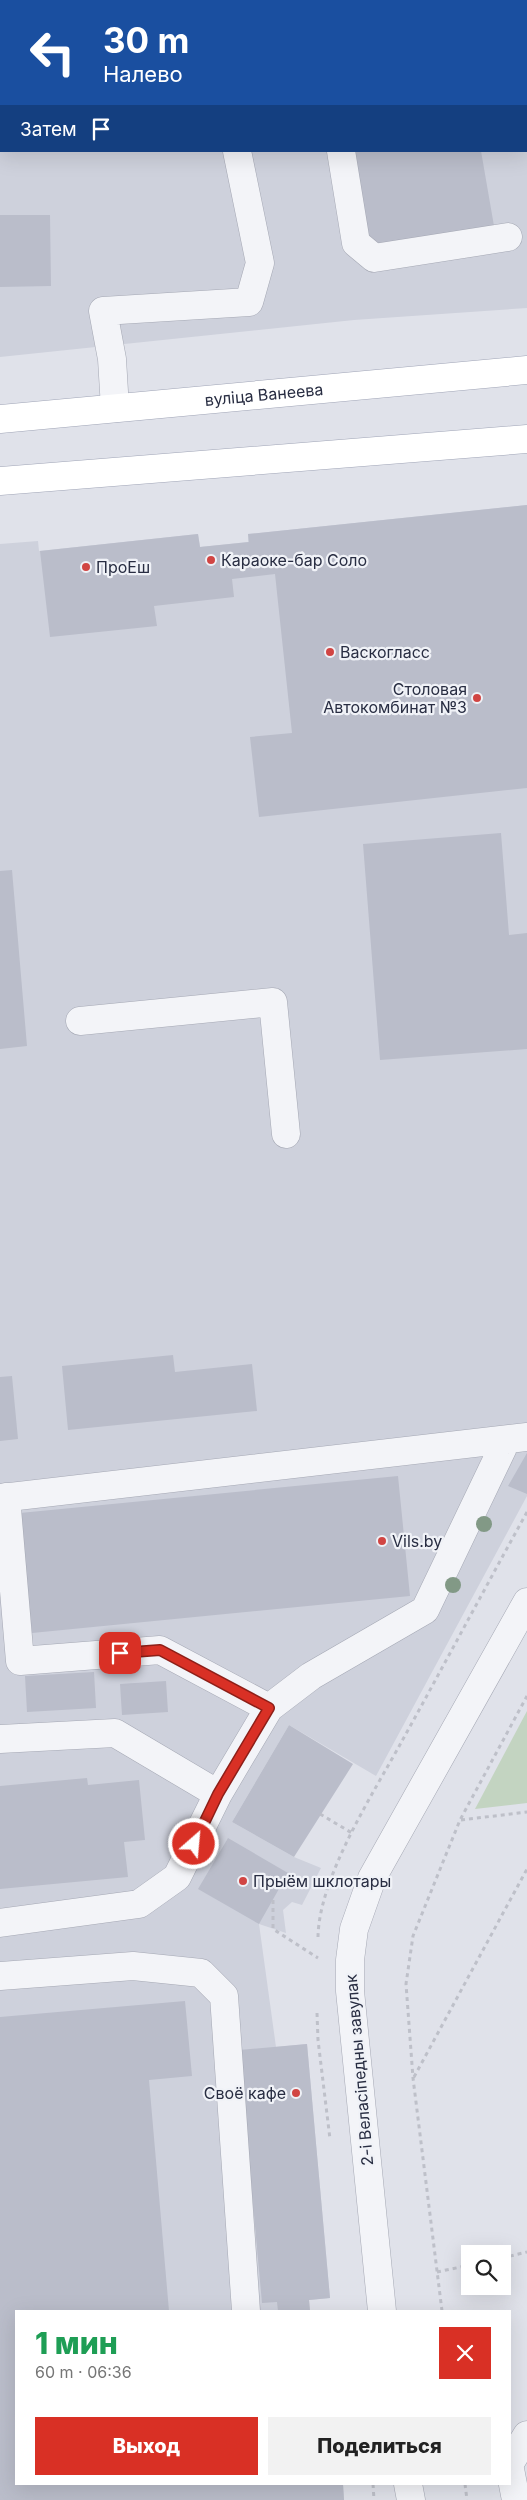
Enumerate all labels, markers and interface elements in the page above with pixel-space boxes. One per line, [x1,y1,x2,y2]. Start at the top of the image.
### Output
text: 30 m [103,19,189,61]
icon: left [20,20,85,85]
text: Налево [103,61,183,87]
icon: arrive [87,115,115,143]
text: Затем [20,118,77,141]
street label: вуліца Ванеева [204,379,324,410]
place label: Караоке-бар Соло [221,550,367,570]
marker: Караоке-бар Соло [205,554,217,566]
place label: ПроЕш [96,557,150,577]
marker: ПроЕш [80,561,92,573]
place label: Васкогласс [340,642,430,662]
marker: Васкогласс [324,646,336,658]
place label: Столовая Автокомбинат №3 [323,679,467,717]
marker: Столовая Автокомбинат №3 [471,692,483,704]
place label: Vils.by [392,1531,442,1551]
marker: Vils.by [376,1535,388,1547]
pin [99,1632,141,1674]
icon: arrive [106,1639,134,1667]
position arrow [167,1817,219,1869]
place label: Прыём шклотары [253,1871,391,1891]
marker: Прыём шклотары [237,1875,249,1887]
street label: 2-і Веласіпедны завулак [341,1973,377,2167]
place label: Своё кафе [204,2083,286,2103]
marker: Своё кафе [290,2087,302,2099]
map controls [461,2245,511,2295]
button: search [461,2245,511,2295]
text: 1 мин [35,2325,118,2361]
button: close [439,2327,491,2379]
text: 60 m · 06:36 [35,2362,132,2382]
button: Выход [35,2417,258,2475]
button: Поделиться [268,2417,491,2475]

